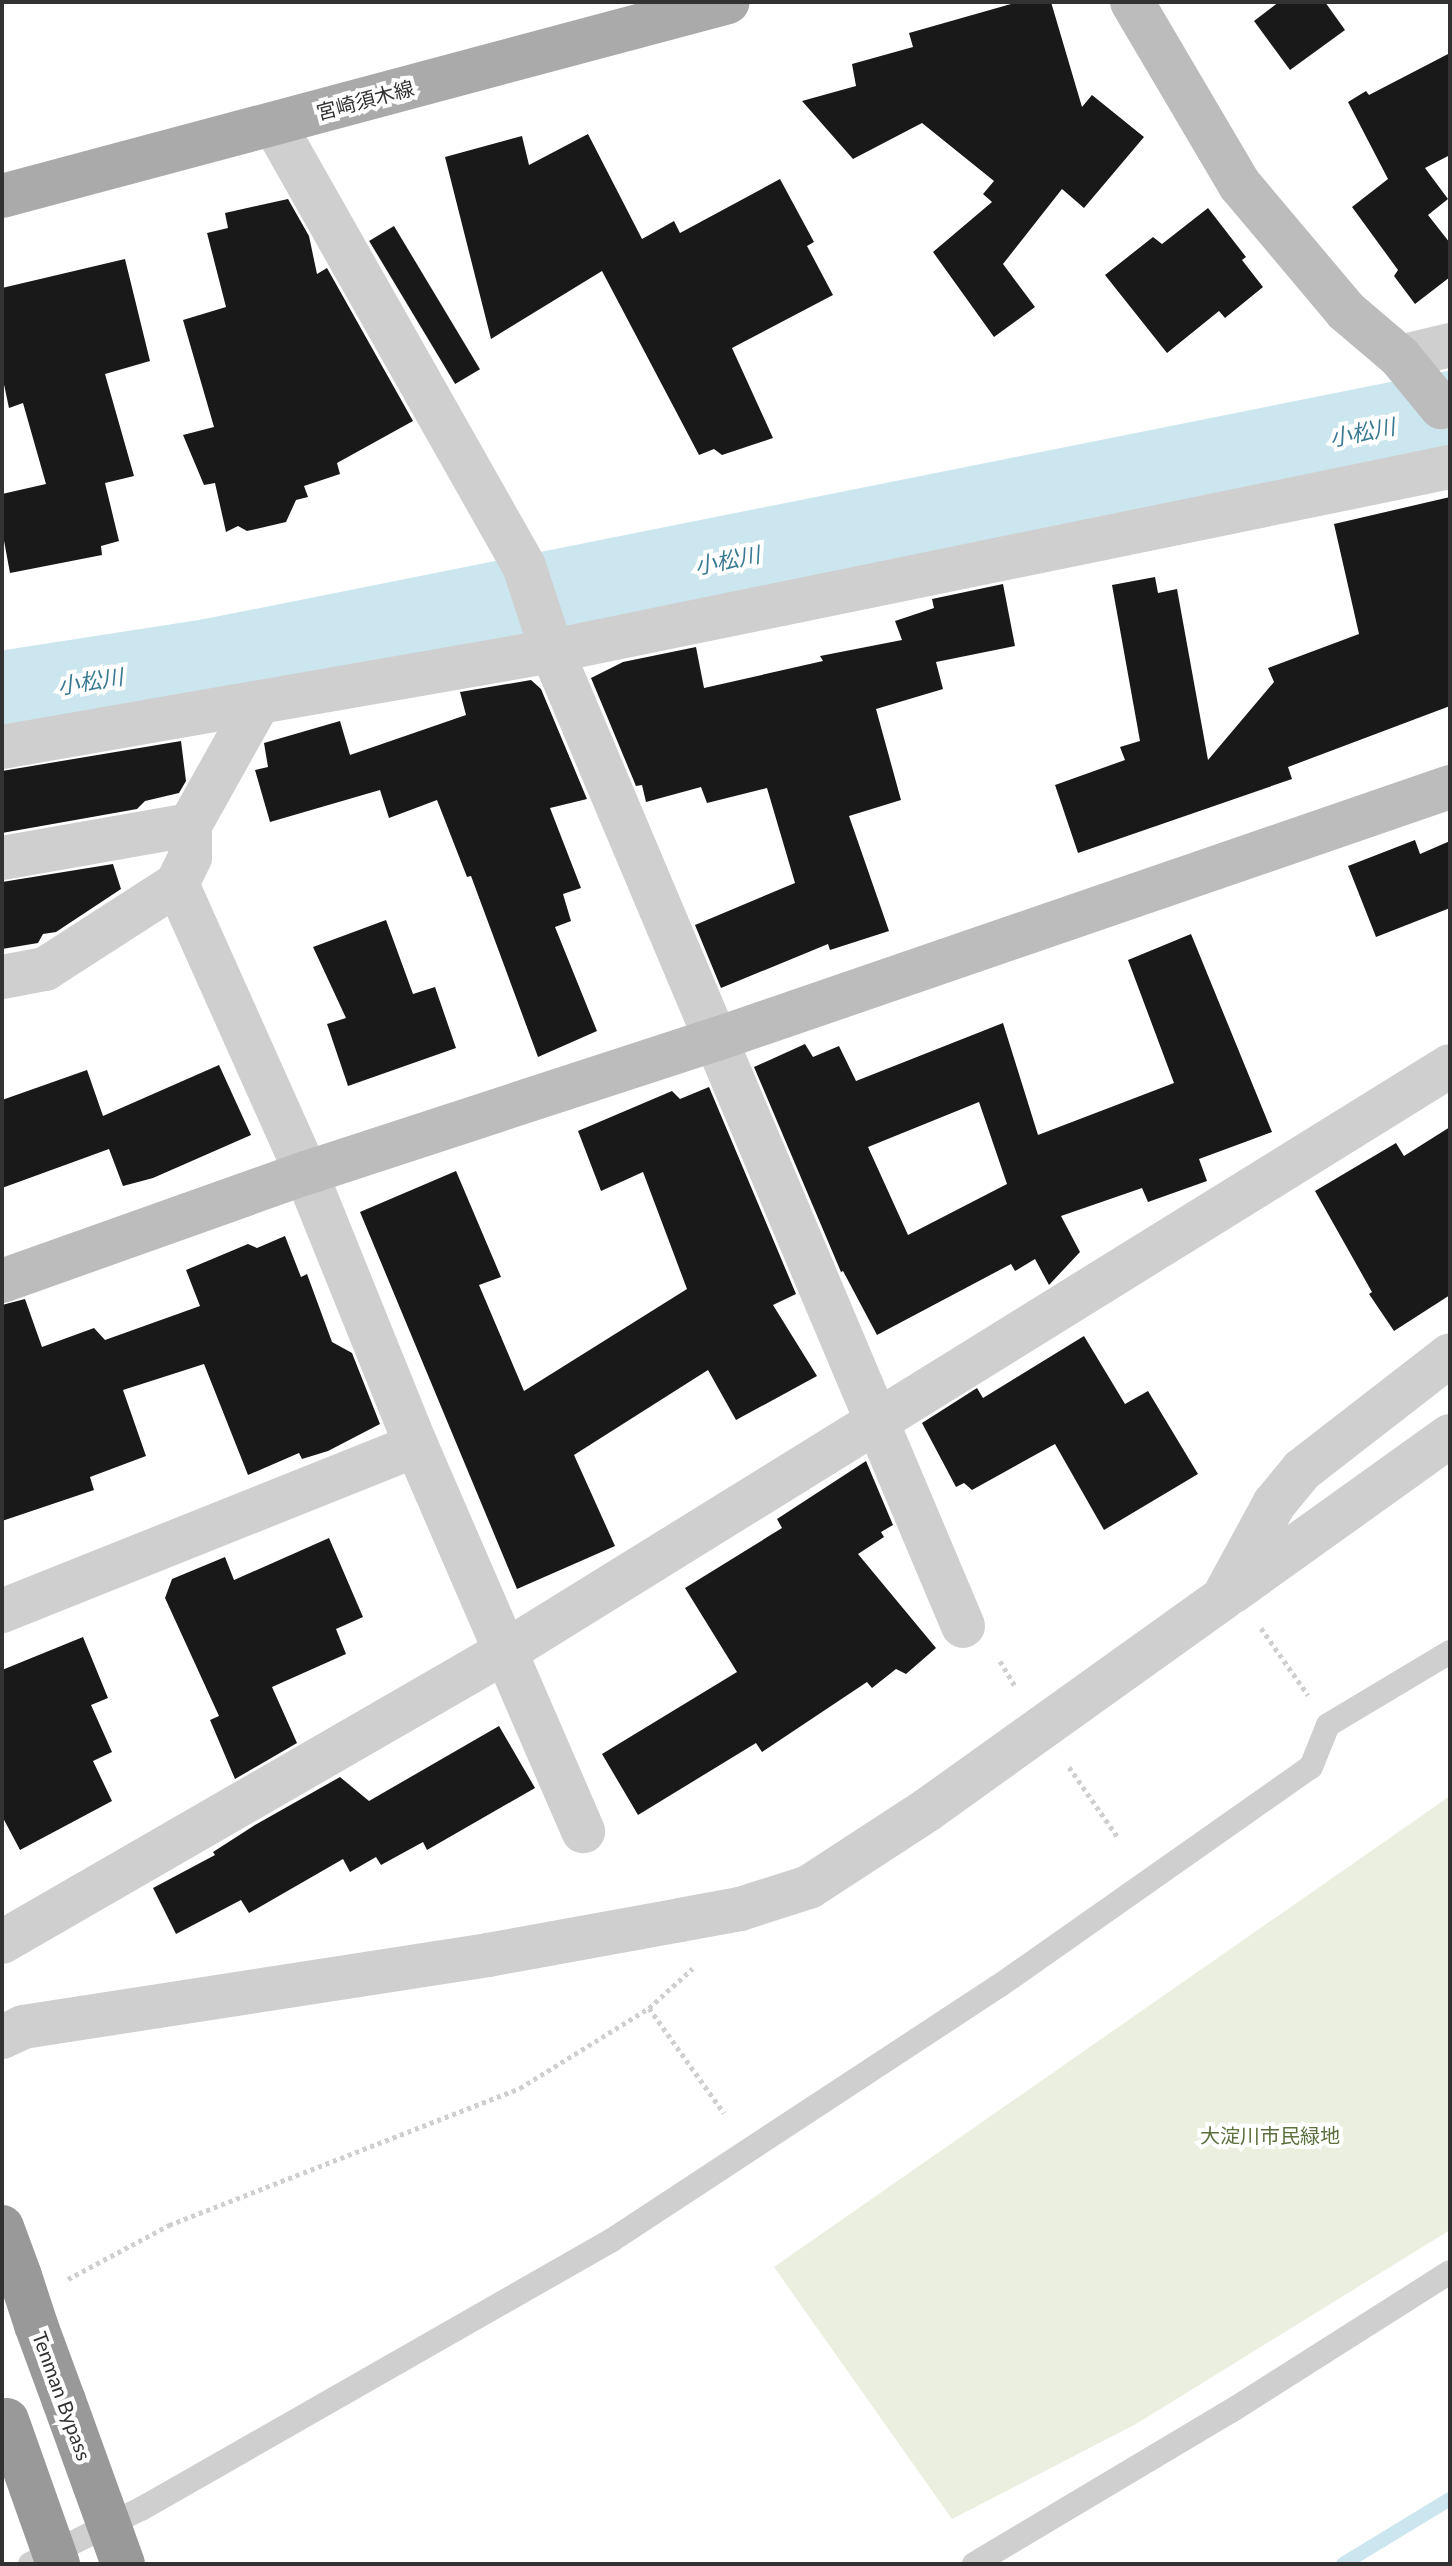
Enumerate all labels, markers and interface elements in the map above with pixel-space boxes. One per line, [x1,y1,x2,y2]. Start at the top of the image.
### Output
street label: 宮崎須木線 [314,75,416,125]
water label: 小松川 [1327,413,1397,451]
water label: 小松川 [692,541,762,579]
water label: 小松川 [55,663,125,699]
park label: 大淀川市民緑地 [1200,2123,1340,2147]
street label: Tenman Bypass [28,2328,96,2464]

